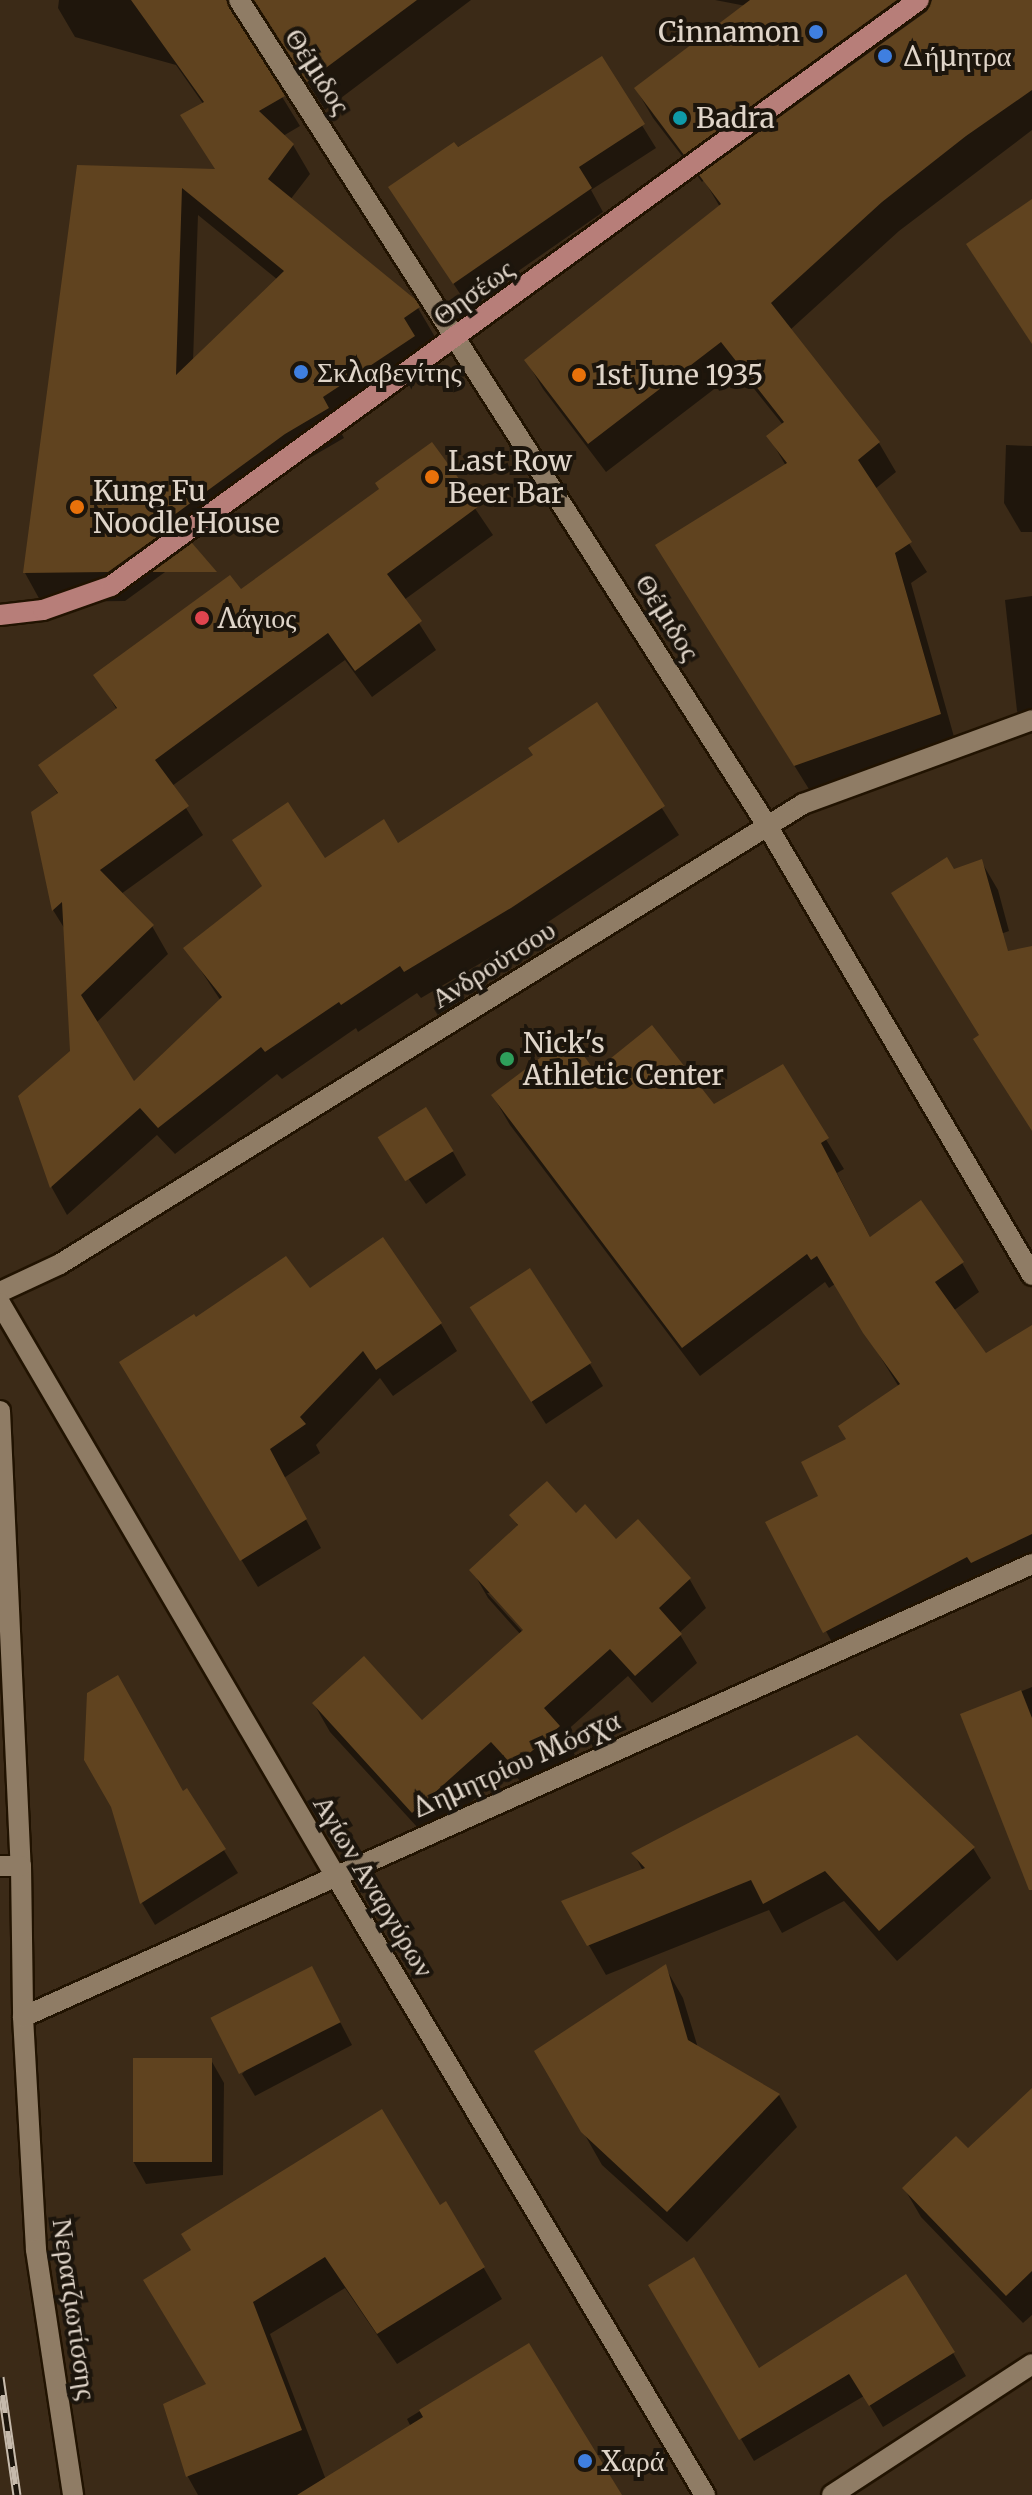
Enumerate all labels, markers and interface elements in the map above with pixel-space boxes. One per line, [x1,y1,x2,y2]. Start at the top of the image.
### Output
place label: Cinnamon [658,15,800,49]
street label: Θέμιδος [278,22,358,120]
marker: Cinnamon [807,23,825,41]
place label: Δήμητρα [901,39,1011,73]
marker: Δήμητρα [876,47,894,65]
place label: Badra [696,101,775,135]
marker: Badra [671,109,689,127]
street label: Θησέως [426,252,520,332]
place label: Σκλαβενίτης [317,355,462,389]
place label: 1st June 1935 [595,358,763,392]
marker: Σκλαβενίτης [292,363,310,381]
marker: 1st June 1935 [570,366,588,384]
place label: Last Row Beer Bar [448,444,572,510]
marker: Last Row Beer Bar [423,468,441,486]
place label: Kung Fu Noodle House [93,474,280,540]
marker: Kung Fu Noodle House [68,498,86,516]
street label: Θέμιδος [629,568,707,666]
place label: Λάγιος [218,601,296,635]
marker: Λάγιος [193,609,211,627]
street label: Ανδρούτσου [425,913,561,1015]
place label: Nick's Athletic Center [523,1026,724,1092]
marker: Nick's Athletic Center [498,1050,516,1068]
street label: Δημητρίου Μόσχα [405,1703,625,1825]
street label: Αγίων Αναργύρων [306,1789,442,1983]
street label: Νερατζιωτίσσης [46,2216,104,2402]
place label: Χαρά [601,2444,664,2478]
marker: Χαρά [576,2452,594,2470]

